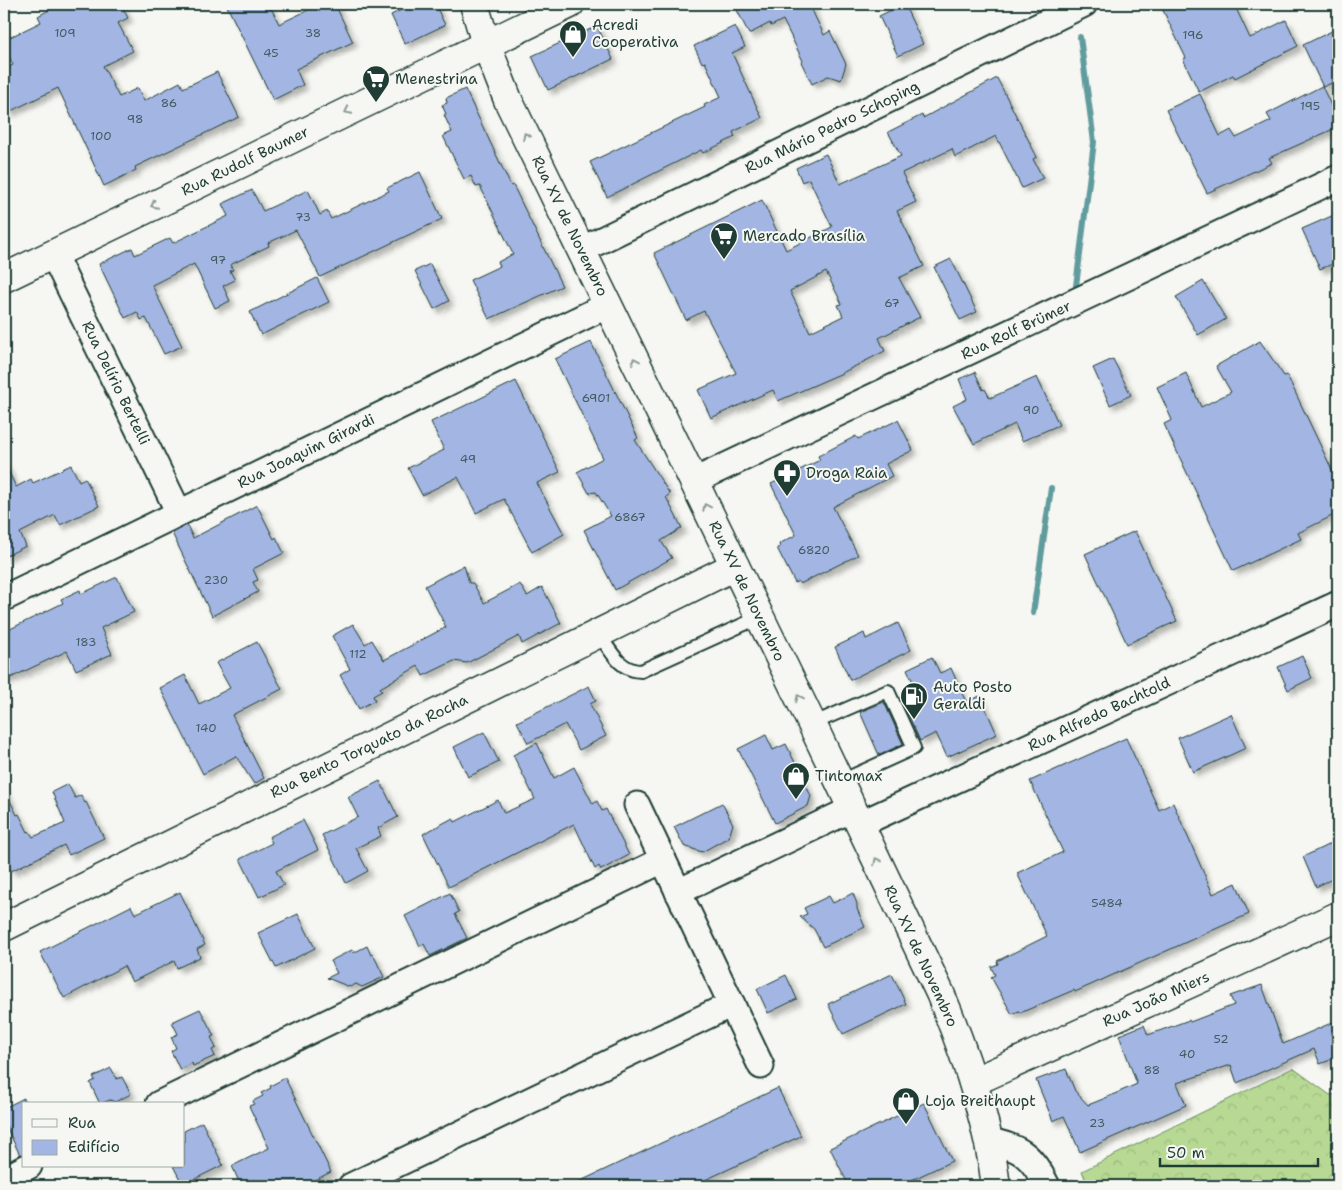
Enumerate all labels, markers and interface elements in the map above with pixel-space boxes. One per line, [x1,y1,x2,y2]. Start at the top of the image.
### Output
place label: Acredi Cooperativa [592,15,679,52]
shop icon: Acredi Cooperativa [558,19,588,58]
house number: 109 [54,25,76,41]
house number: 38 [305,25,321,41]
house number: 196 [1182,27,1204,43]
house number: 45 [263,45,279,61]
supermarket icon: Menestrina [361,64,391,103]
place label: Menestrina [395,69,478,89]
street label: Rua Mário Pedro Schoping [741,76,923,178]
house number: 86 [161,95,177,111]
house number: 195 [1300,98,1320,114]
one-way arrow [344,105,353,115]
house number: 98 [127,111,143,127]
street label: Rua Rudolf Baumer [178,121,312,201]
house number: 100 [90,128,112,144]
one-way arrow [522,132,532,141]
street label: Rua XV de Novembro [527,152,613,300]
one-way arrow [150,198,159,209]
house number: 73 [295,209,311,225]
supermarket icon: Mercado Brasília [709,221,739,260]
place label: Mercado Brasília [743,226,866,246]
house number: 97 [210,252,226,268]
house number: 67 [884,295,900,311]
street label: Rua Rolf Brümer [958,296,1074,364]
street label: Rua Delírio Bertelli [77,318,155,448]
one-way arrow [631,357,641,366]
house number: 6901 [582,390,610,406]
house number: 90 [1023,402,1039,418]
street label: Rua Joaquim Girardi [234,409,378,493]
house number: 49 [460,451,476,467]
pharmacy icon: Droga Raia [772,458,802,497]
place label: Droga Raia [806,463,888,483]
one-way arrow [702,503,712,512]
house number: 6867 [614,509,646,525]
street label: Rua XV de Novembro [704,517,790,665]
house number: 6820 [798,542,830,558]
house number: 230 [204,572,228,588]
house number: 183 [76,634,96,650]
house number: 112 [349,646,367,662]
street label: Rua Alfredo Bachtold [1025,672,1174,756]
place label: Auto Posto Geraldi [933,677,1012,714]
fuel station icon: Auto Posto Geraldi [899,681,929,720]
street label: Rua Bento Torquato da Rocha [267,689,472,803]
one-way arrow [796,695,806,704]
house number: 140 [195,720,217,736]
shop icon: Tintomax [781,761,811,800]
place label: Tintomax [815,766,883,786]
one-way arrow [873,857,884,866]
street label: Rua XV de Novembro [879,882,963,1030]
house number: 5484 [1091,895,1123,911]
street label: Rua João Miers [1100,967,1212,1031]
house number: 52 [1213,1031,1229,1047]
house number: 40 [1179,1046,1195,1062]
house number: 88 [1144,1062,1160,1078]
shop icon: Loja Breithaupt [891,1086,921,1125]
place label: Loja Breithaupt [925,1091,1036,1111]
legend [22,1102,185,1168]
text: Rua [68,1113,97,1133]
house number: 23 [1089,1115,1105,1131]
scale bar [1160,1135,1317,1167]
text: Edifício [68,1137,120,1157]
text: 50 m [1167,1143,1205,1163]

